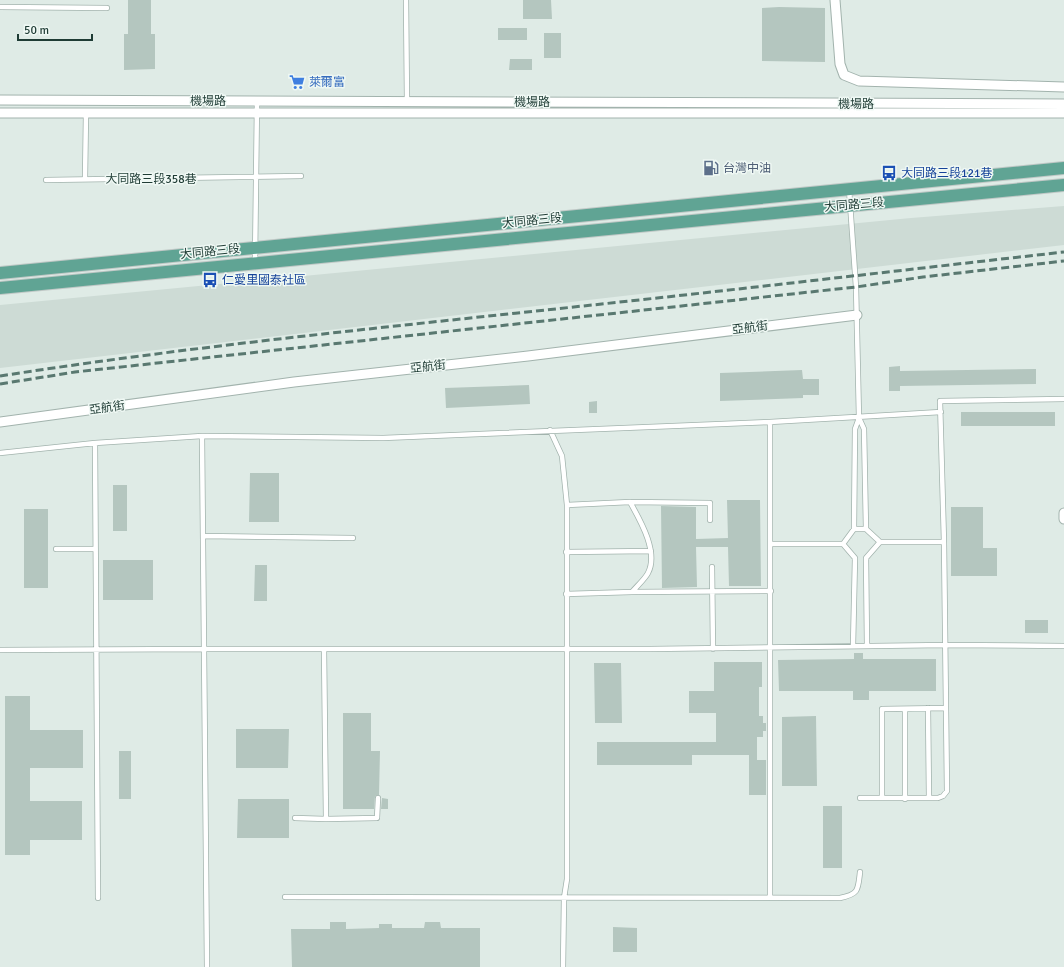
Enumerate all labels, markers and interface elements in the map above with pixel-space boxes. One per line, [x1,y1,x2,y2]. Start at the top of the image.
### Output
scale bar [18,16,92,42]
text: 50 m [24,23,49,38]
supermarket icon: 萊爾富 [288,73,306,91]
place label: 萊爾富 [309,75,345,90]
street label: 機場路 [190,94,226,109]
street label: 機場路 [514,95,550,110]
street label: 機場路 [838,97,874,112]
fuel station icon: 台灣中油 [702,159,720,177]
place label: 台灣中油 [723,161,771,176]
bus stop icon: 大同路三段121巷 [880,164,898,182]
place label: 大同路三段121巷 [901,166,992,181]
street label: 大同路三段358巷 [105,172,197,187]
street label: 大同路三段 [823,195,885,215]
street label: 大同路三段 [501,210,563,232]
street label: 大同路三段 [179,241,241,263]
bus stop icon: 仁愛里國泰社區 [201,271,219,289]
place label: 仁愛里國泰社區 [222,273,306,288]
street label: 亞航街 [731,318,769,338]
street label: 亞航街 [409,358,447,376]
street label: 亞航街 [88,398,126,418]

